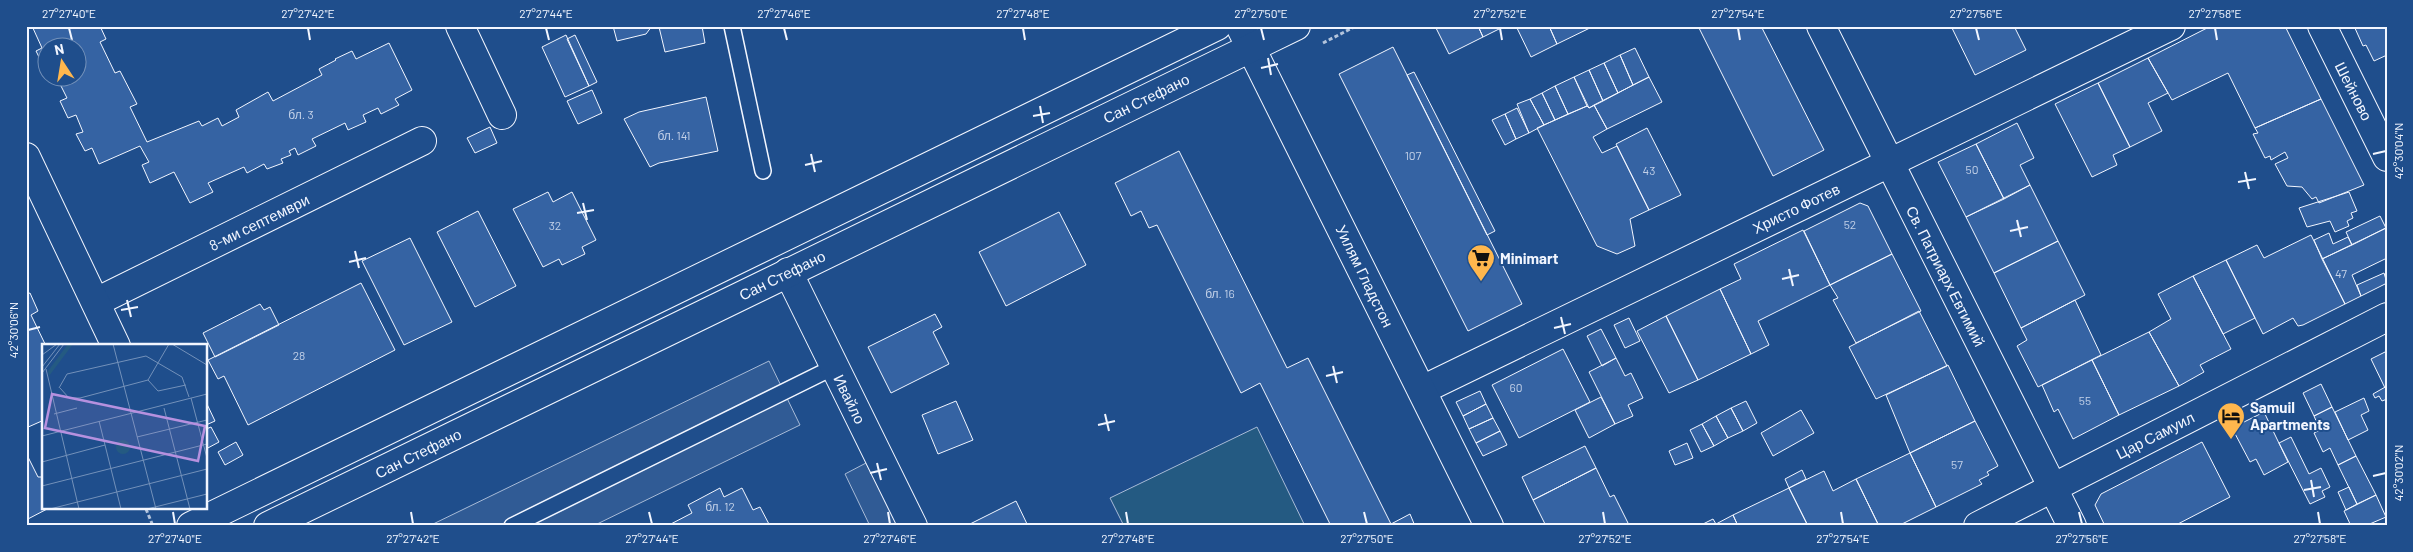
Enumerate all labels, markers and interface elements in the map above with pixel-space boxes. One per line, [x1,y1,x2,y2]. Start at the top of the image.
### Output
text: 27°27'40"E [42,6,96,20]
text: 27°27'42"E [281,6,335,20]
text: 27°27'44"E [519,6,573,20]
text: 27°27'46"E [757,6,811,20]
text: 27°27'48"E [996,6,1050,20]
text: 27°27'50"E [1234,6,1288,20]
text: 27°27'52"E [1473,6,1527,20]
text: 27°27'54"E [1711,6,1765,20]
text: 27°27'56"E [1949,6,2003,20]
text: 27°27'58"E [2188,6,2242,20]
north arrow [38,38,88,88]
text: N [53,40,66,58]
street label: Шейново [2332,59,2376,123]
street label: Сан Стефано [1100,69,1192,127]
house number: бл. 3 [288,107,314,121]
text: 42°30'04"N [2391,123,2405,179]
house number: бл. 141 [658,128,690,142]
house number: 107 [1405,148,1422,162]
house number: 50 [1966,162,1978,176]
house number: 43 [1643,163,1655,177]
street label: Христо Фотев [1749,179,1843,237]
street label: 8-ми септември [206,190,312,254]
street label: Св. Патриарх Евтимий [1903,203,1989,349]
house number: 52 [1844,217,1856,231]
house number: 32 [549,218,561,232]
street label: Уилям Гладстон [1332,222,1398,330]
supermarket icon: Minimart [1466,243,1496,282]
street label: Сан Стефано [736,246,828,304]
place label: Minimart [1500,249,1559,267]
house number: 47 [2335,266,2347,280]
house number: бл. 16 [1205,286,1235,300]
text: 42°30'06"N [6,302,20,358]
inset map [42,344,208,510]
house number: 28 [293,348,305,362]
street label: Ивайло [830,371,870,427]
house number: 60 [1510,380,1522,394]
house number: 55 [2079,393,2091,407]
place label: Samuil Apartments [2250,398,2331,433]
hotel icon: Samuil Apartments [2216,401,2246,440]
street label: Цар Самуил [2113,408,2197,462]
street label: Сан Стефано [372,424,464,482]
text: 42°30'02"N [2391,445,2405,501]
house number: 57 [1951,457,1963,471]
house number: бл. 12 [705,499,735,513]
text: 27°27'40"E [148,531,202,545]
text: 27°27'42"E [386,531,440,545]
text: 27°27'44"E [625,531,679,545]
text: 27°27'46"E [863,531,917,545]
text: 27°27'48"E [1101,531,1155,545]
text: 27°27'50"E [1340,531,1394,545]
text: 27°27'52"E [1578,531,1632,545]
text: 27°27'54"E [1816,531,1870,545]
text: 27°27'56"E [2055,531,2109,545]
text: 27°27'58"E [2293,531,2347,545]

